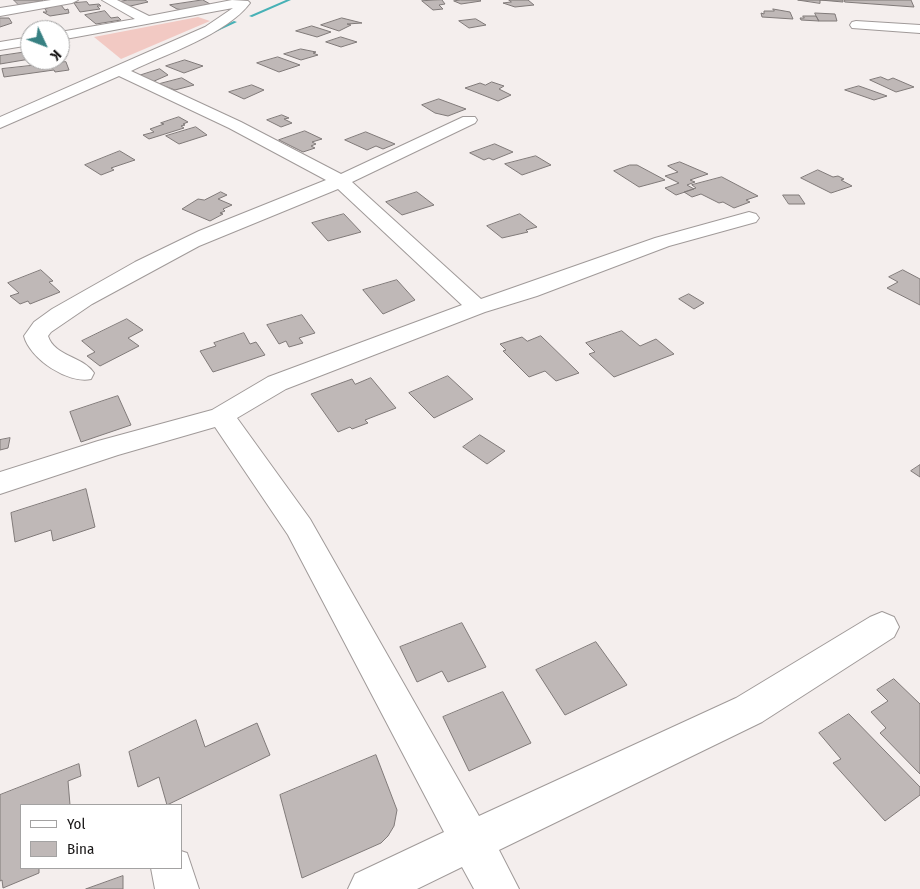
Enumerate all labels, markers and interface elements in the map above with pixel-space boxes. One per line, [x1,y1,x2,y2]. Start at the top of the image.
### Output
north arrow [20,20,70,70]
text: K [47,46,65,64]
legend [20,804,182,869]
text: Yol [67,815,85,833]
text: Bina [67,840,94,858]

